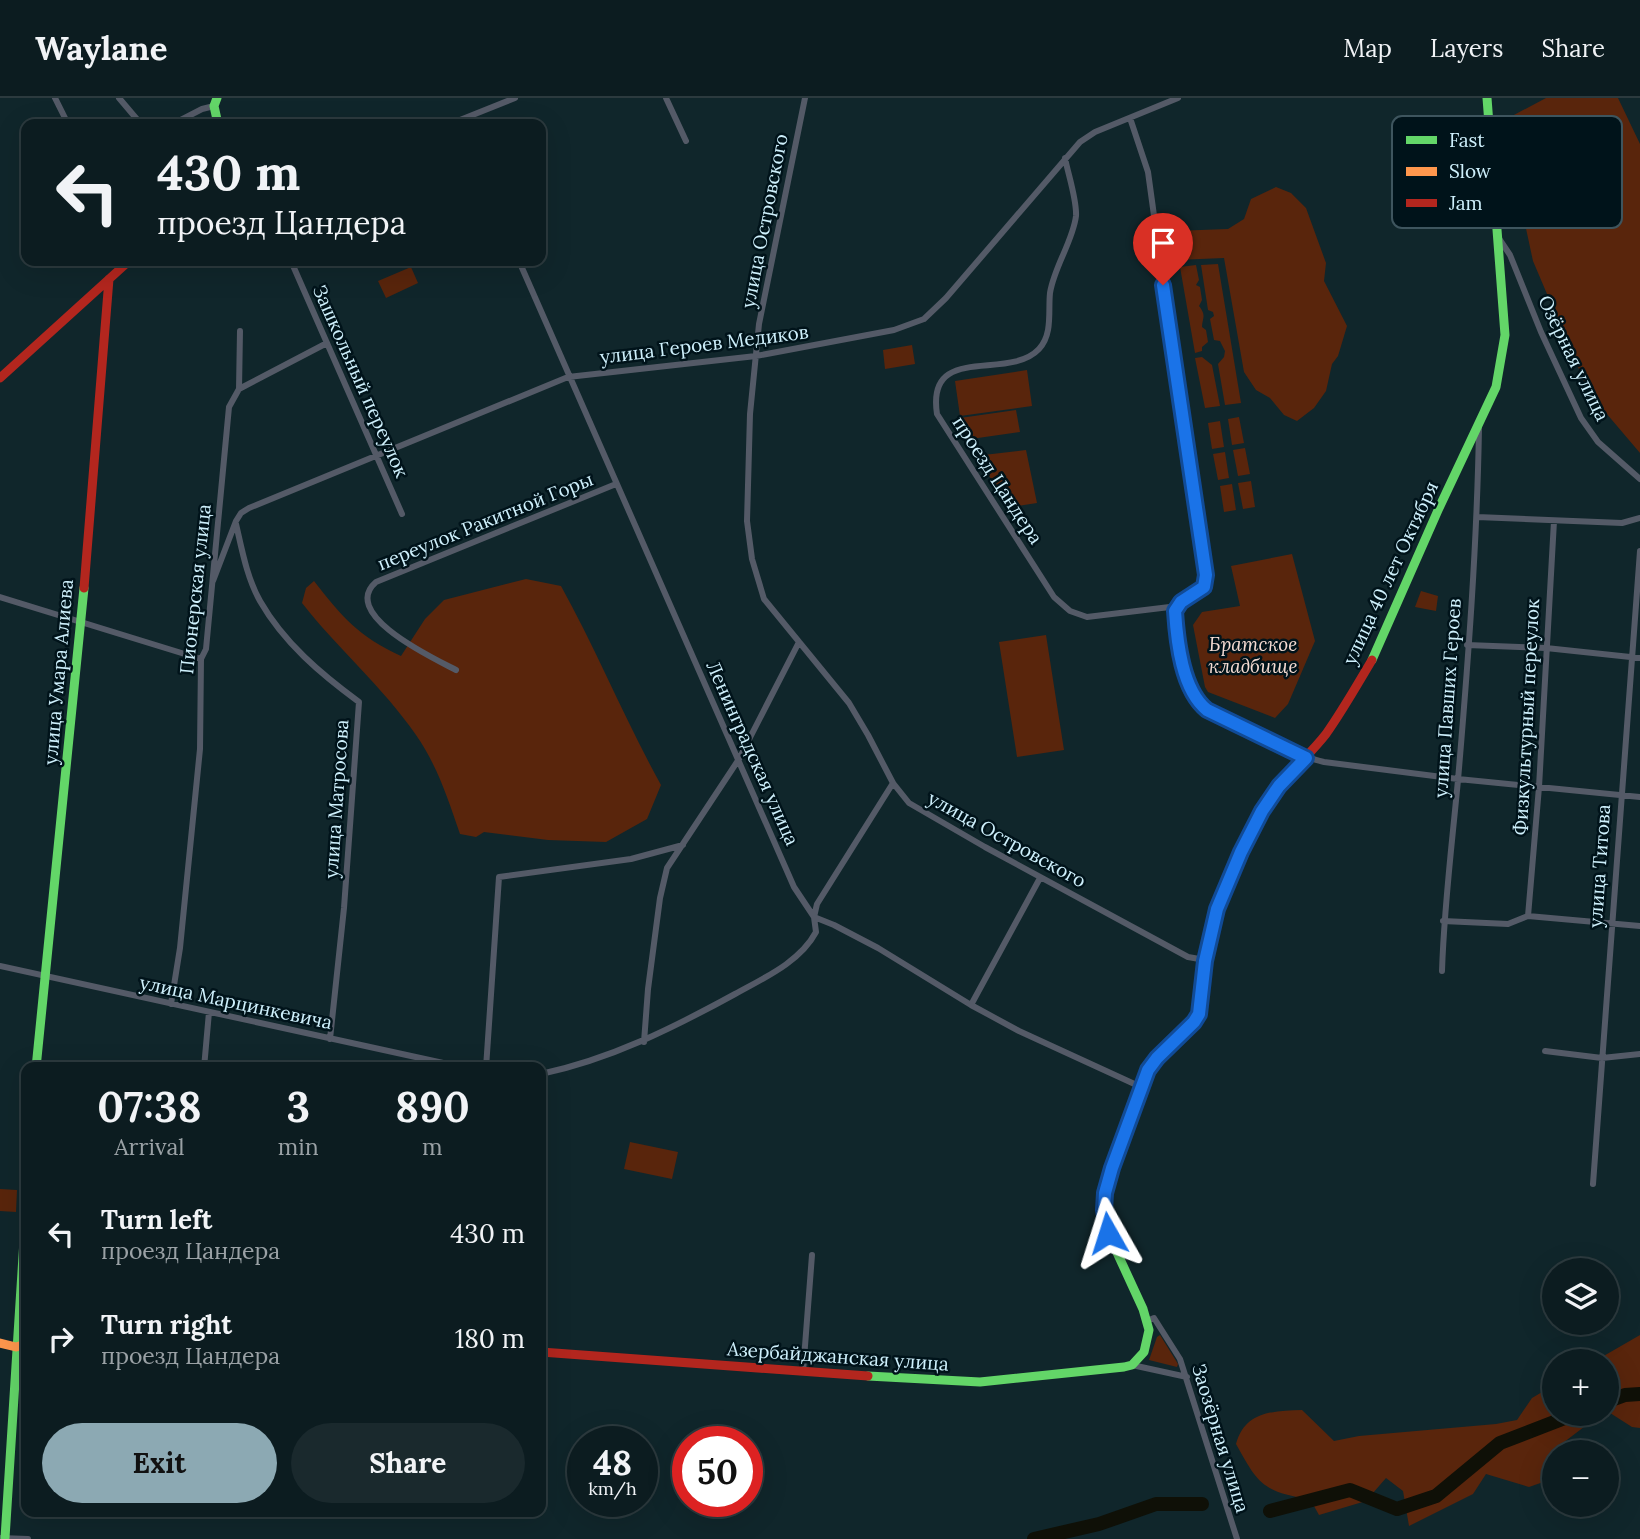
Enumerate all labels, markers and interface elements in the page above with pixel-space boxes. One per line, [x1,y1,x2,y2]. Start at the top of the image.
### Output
text: Waylane [35,27,167,69]
text: Map [1343,33,1392,64]
text: Layers [1430,33,1503,64]
text: Share [1541,33,1605,64]
legend [1392,116,1622,228]
text: Fast [1449,128,1485,152]
street label: улица Островского [735,132,793,310]
text: 430 m [157,141,300,203]
icon: left [42,147,133,238]
text: Slow [1449,159,1492,183]
text: Jam [1448,191,1483,215]
text: проезд Цандера [157,202,406,243]
pin [1133,213,1193,285]
icon: arrive [1144,224,1182,262]
street label: Зашкольный переулок [308,281,415,482]
street label: Озёрная улица [1533,291,1615,425]
street label: улица Героев Медиков [598,319,810,369]
street label: проезд Цандера [948,411,1048,549]
street label: переулок Ракитной Горы [374,467,596,575]
street label: улица 40 лет Октября [1337,477,1443,669]
street label: Пионерская улица [174,503,216,675]
street label: улица Умара Алиева [38,578,78,766]
street label: улица Павших Героев [1428,597,1466,798]
street label: Физкультурный переулок [1508,597,1544,836]
park label: Братское кладбище [1208,632,1298,678]
street label: Ленинградская улица [701,657,805,849]
street label: улица Матросова [318,718,354,879]
street label: улица Островского [924,786,1090,892]
street label: улица Титова [1583,803,1615,929]
street label: улица Марцинкевича [138,970,335,1034]
text: 07:38 [97,1080,202,1134]
text: 3 [286,1080,310,1134]
text: 890 [395,1080,470,1134]
text: Arrival [114,1132,185,1161]
text: min [278,1132,319,1161]
text: m [422,1132,443,1161]
position arrow [1071,1196,1145,1270]
text: Turn left [101,1203,212,1236]
icon: left [42,1215,80,1253]
text: 430 m [450,1217,525,1250]
text: проезд Цандера [101,1236,280,1265]
map controls [1542,1258,1619,1517]
button: layers [1542,1258,1619,1335]
text: Turn right [101,1308,232,1341]
icon: right [42,1320,80,1358]
text: 180 m [455,1322,525,1355]
street label: Азербайджанская улица [725,1336,950,1376]
text: проезд Цандера [101,1341,280,1370]
button: + [1542,1349,1619,1426]
street label: Заозёрная улица [1187,1361,1255,1516]
button: Exit [42,1423,277,1503]
button: Share [291,1423,525,1503]
speed limit sign: 50 [672,1426,763,1517]
text: 48 [593,1440,632,1485]
button: − [1542,1440,1619,1517]
text: km/h [588,1477,637,1500]

